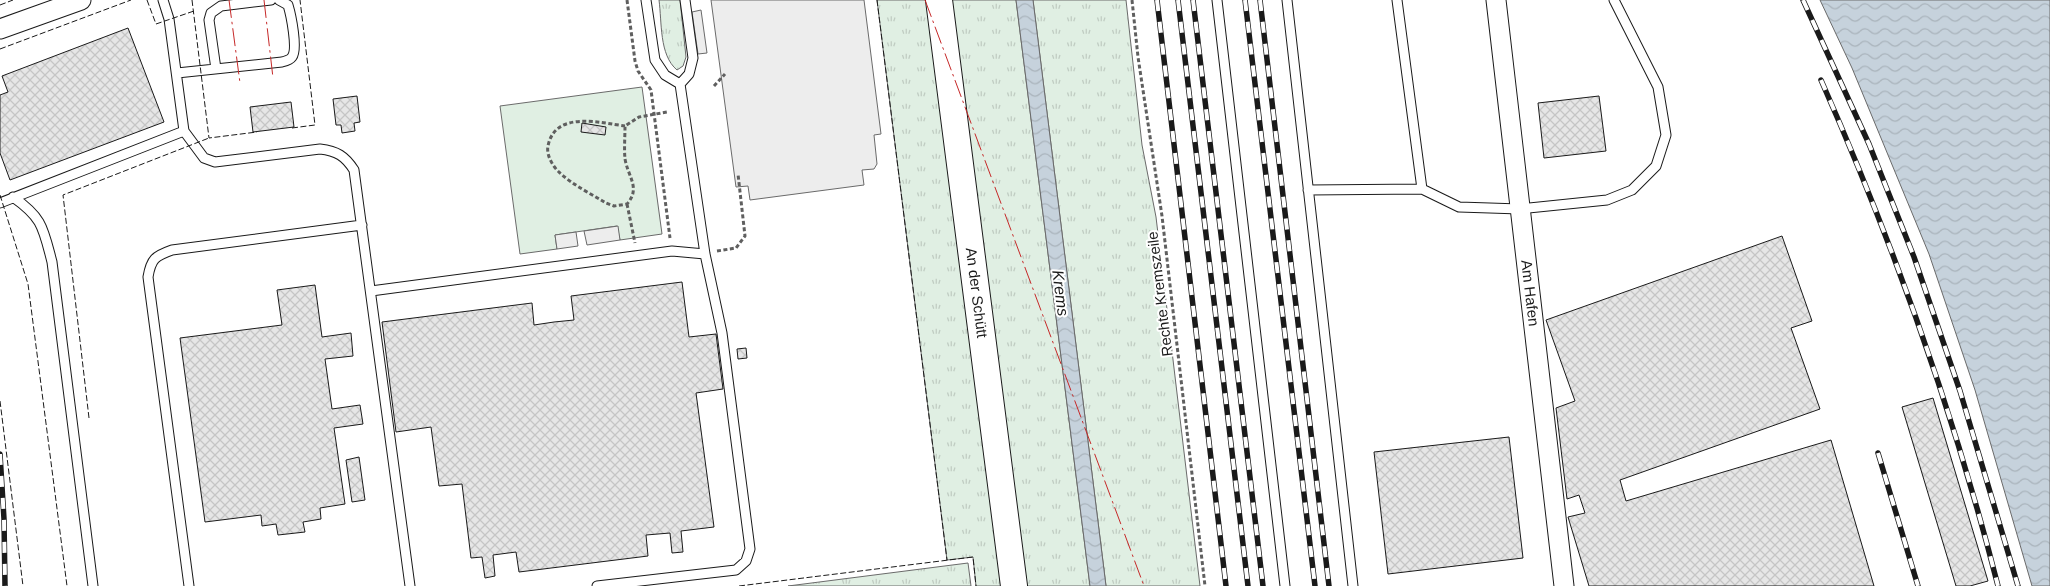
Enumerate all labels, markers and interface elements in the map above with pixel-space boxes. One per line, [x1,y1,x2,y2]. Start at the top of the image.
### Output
street label: Rechte Kremszeile [1143,231,1176,358]
street label: An der Schütt [963,246,991,340]
street label: Am Hafen [1518,259,1543,327]
water label: Krems [1049,269,1072,317]

